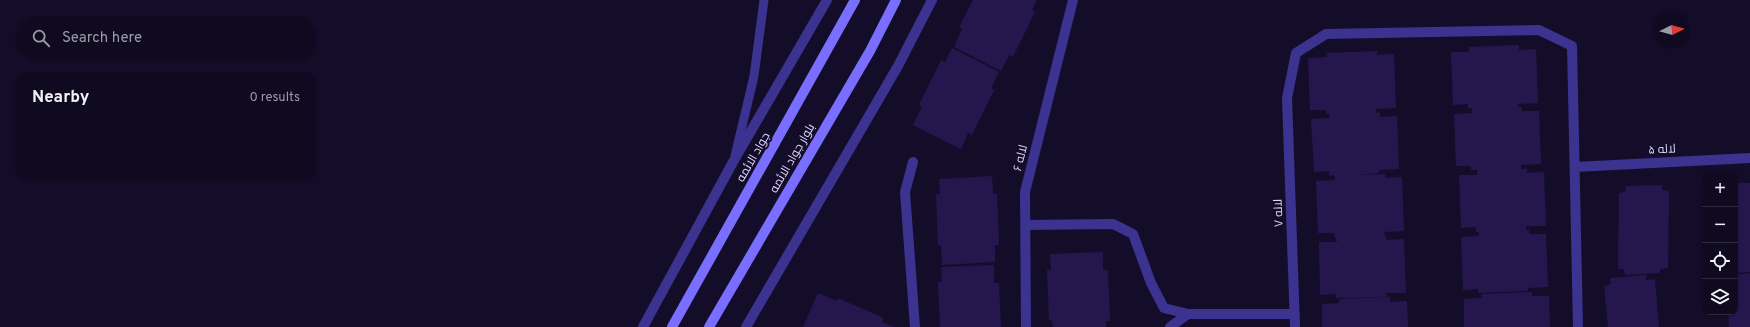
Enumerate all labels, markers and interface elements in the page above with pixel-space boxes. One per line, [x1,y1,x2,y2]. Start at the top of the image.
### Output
north arrow [1654,12,1690,48]
search box [16,16,316,60]
icon: search [30,27,52,49]
text: Search here [62,29,142,48]
text: Nearby [32,87,89,109]
text: 0 results [249,90,300,106]
street label: بلوار جواد الائمه [767,121,819,196]
street label: جواد الائمه [733,130,774,185]
street label: لاله ۵ [1648,141,1676,159]
street label: لاله ۶ [1010,143,1032,173]
map controls [1702,171,1738,315]
button: + [1702,171,1738,207]
street label: لاله ۷ [1271,199,1287,227]
button: − [1702,207,1738,243]
button: locate [1702,243,1738,279]
button: layers [1702,279,1738,315]

